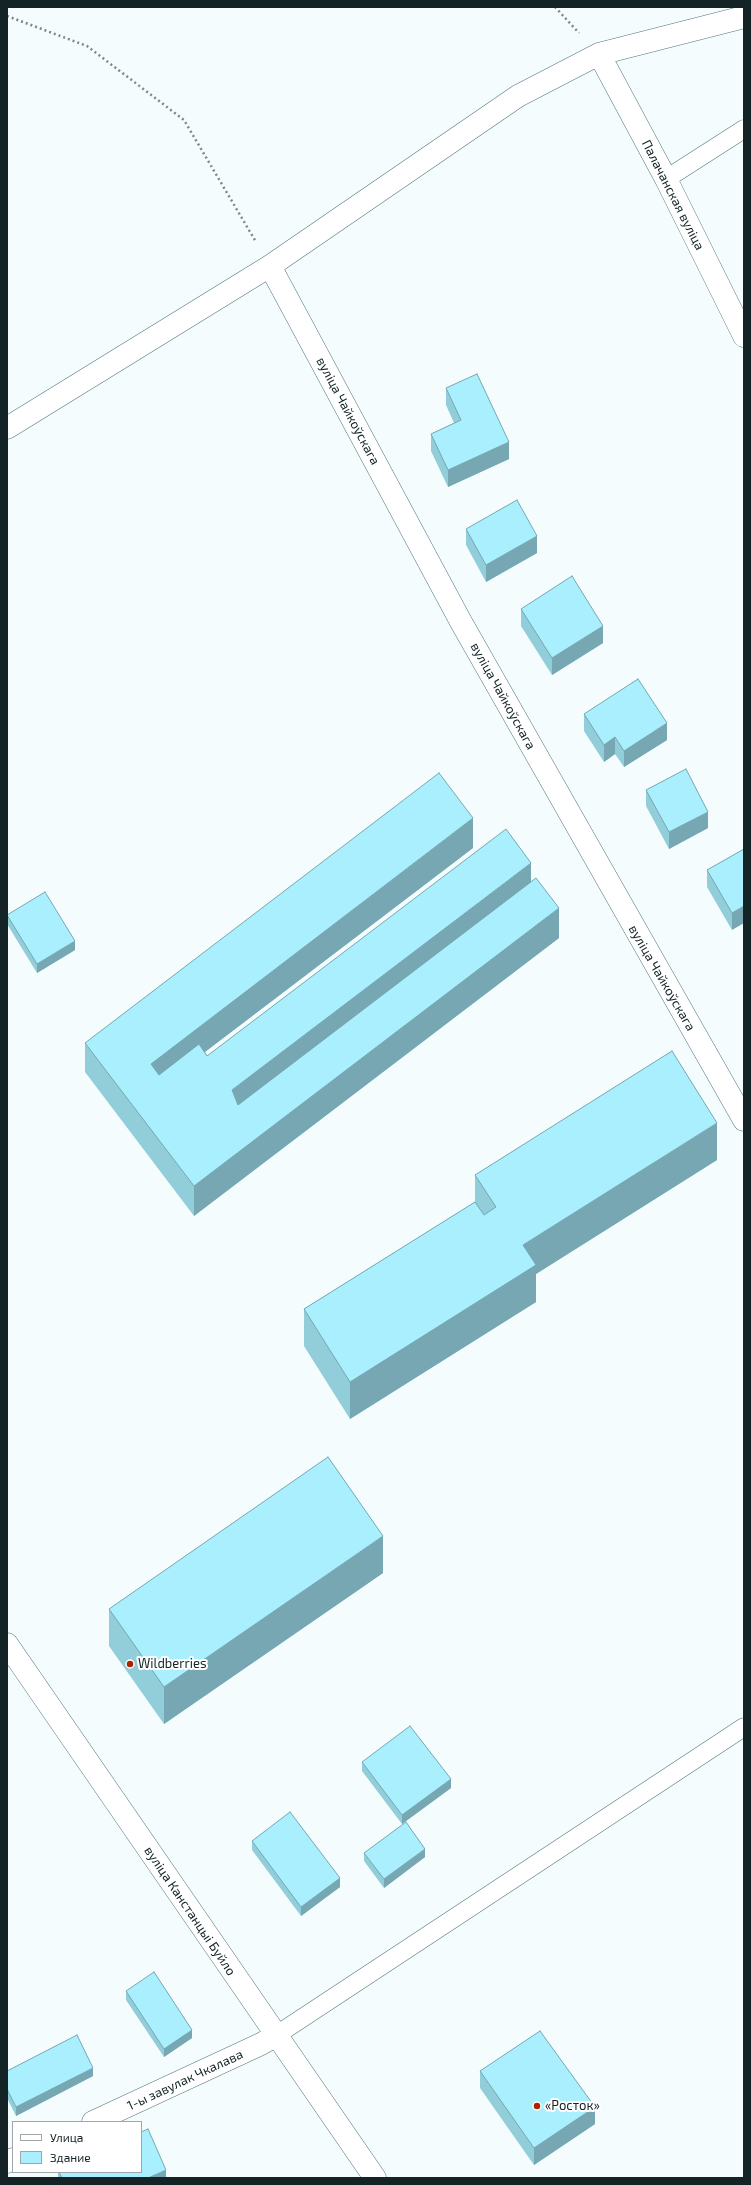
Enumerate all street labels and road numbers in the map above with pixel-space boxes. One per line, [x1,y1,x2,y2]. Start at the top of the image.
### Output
street label: Палачанская вуліца [638,137,708,253]
street label: вуліца Чайкоўскага [313,354,383,468]
street label: вуліца Чайкоўскага [467,640,539,752]
street label: вуліца Чайкоўскага [625,922,699,1034]
street label: вуліца Канстанцыі Буйло [141,1844,239,1978]
street label: 1-ы завулак Чкалава [125,2046,245,2114]

